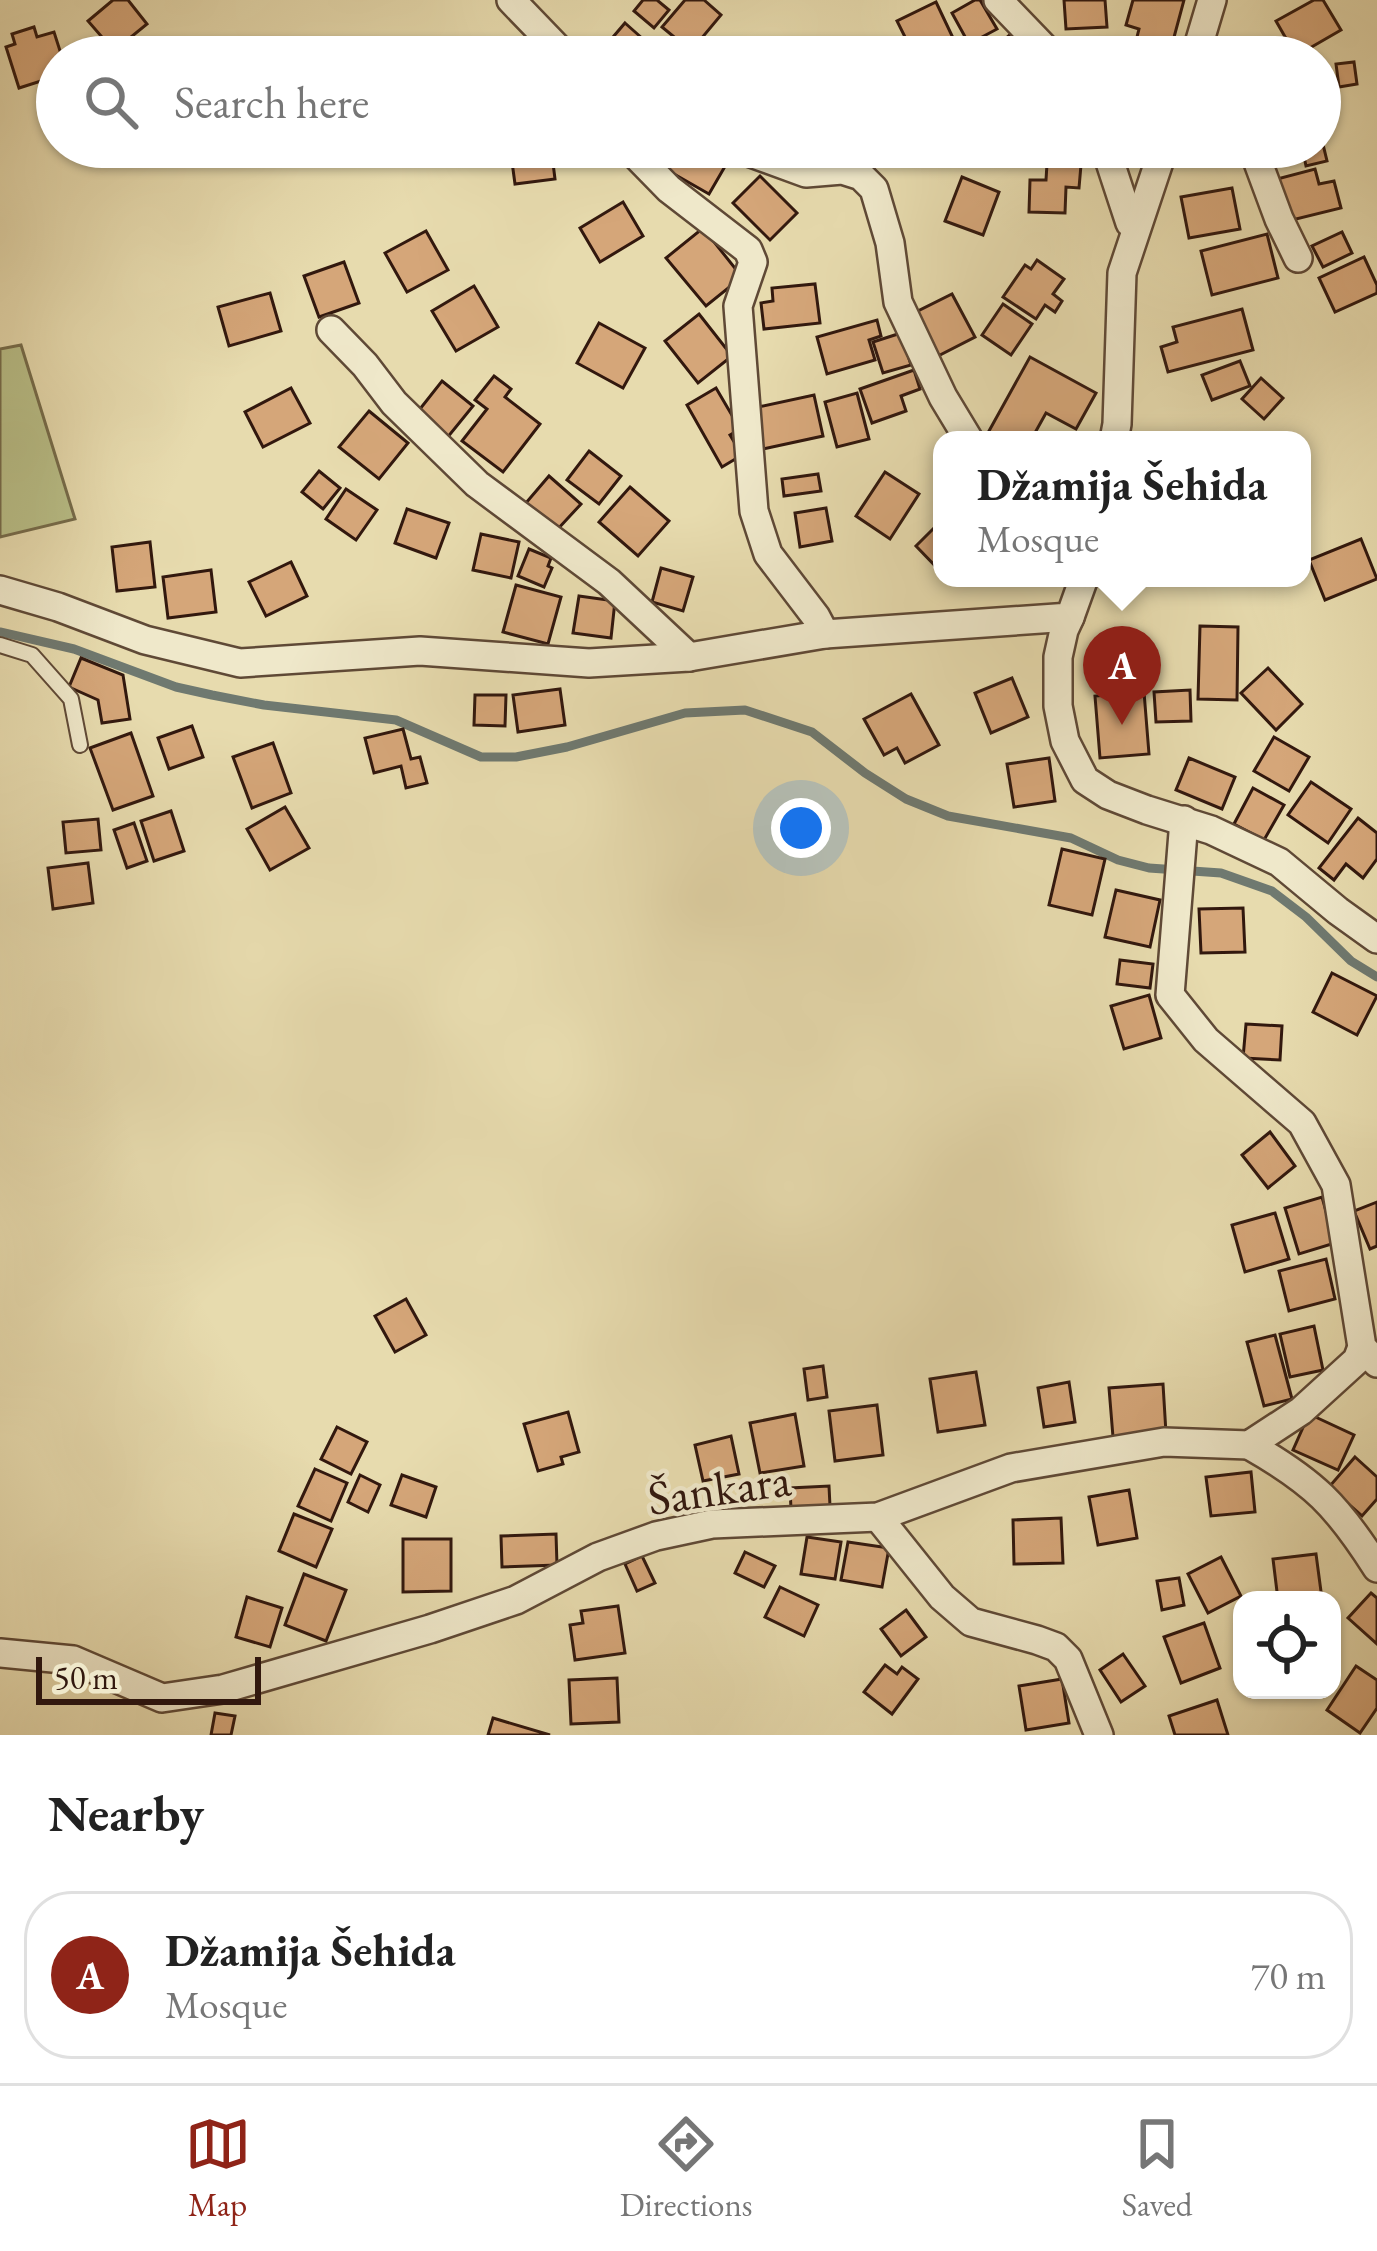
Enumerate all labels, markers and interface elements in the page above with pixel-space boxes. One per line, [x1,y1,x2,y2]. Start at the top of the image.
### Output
search box [36,36,1341,168]
icon: search [78,69,144,135]
text: Search here [174,73,369,131]
popup [933,431,1311,587]
text: Džamija Šehida [977,455,1267,513]
text: Mosque [977,513,1099,564]
pin: A [1083,626,1161,725]
your location [771,798,831,858]
street label: Šankara [644,1447,795,1529]
map controls [1233,1591,1341,1699]
button: locate [1233,1591,1341,1699]
scale bar [36,1651,261,1704]
text: 50 m [54,1656,118,1699]
text: Nearby [48,1780,204,1846]
text: Džamija Šehida [165,1921,455,1979]
text: A [76,1950,104,2001]
text: 70 m [1250,1950,1326,2001]
text: Mosque [165,1979,287,2030]
tab: Map [185,2111,251,2226]
tab: Directions [620,2111,753,2226]
tab: Saved [1122,2111,1192,2226]

